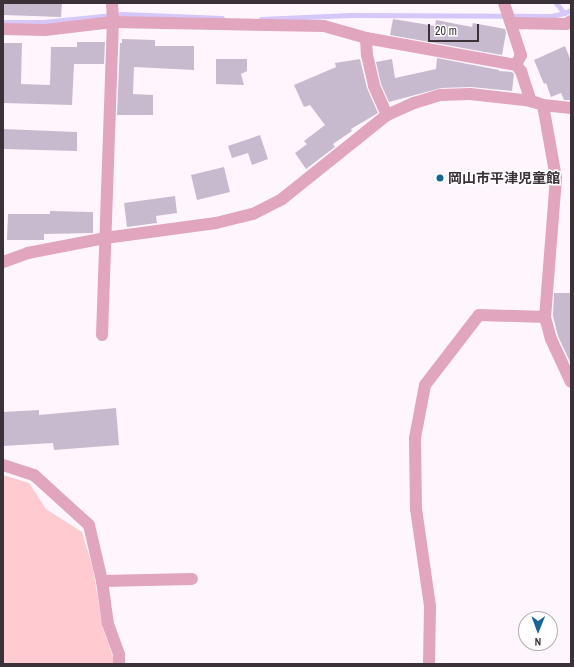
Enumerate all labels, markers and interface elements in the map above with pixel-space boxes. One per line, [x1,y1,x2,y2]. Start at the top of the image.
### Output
scale bar [430,16,481,42]
text: 20 m [435,23,457,39]
place label: 岡山市平津児童館 [448,170,560,186]
marker: 岡山市平津児童館 [435,173,445,183]
north arrow [518,611,558,651]
text: N [534,635,541,649]

